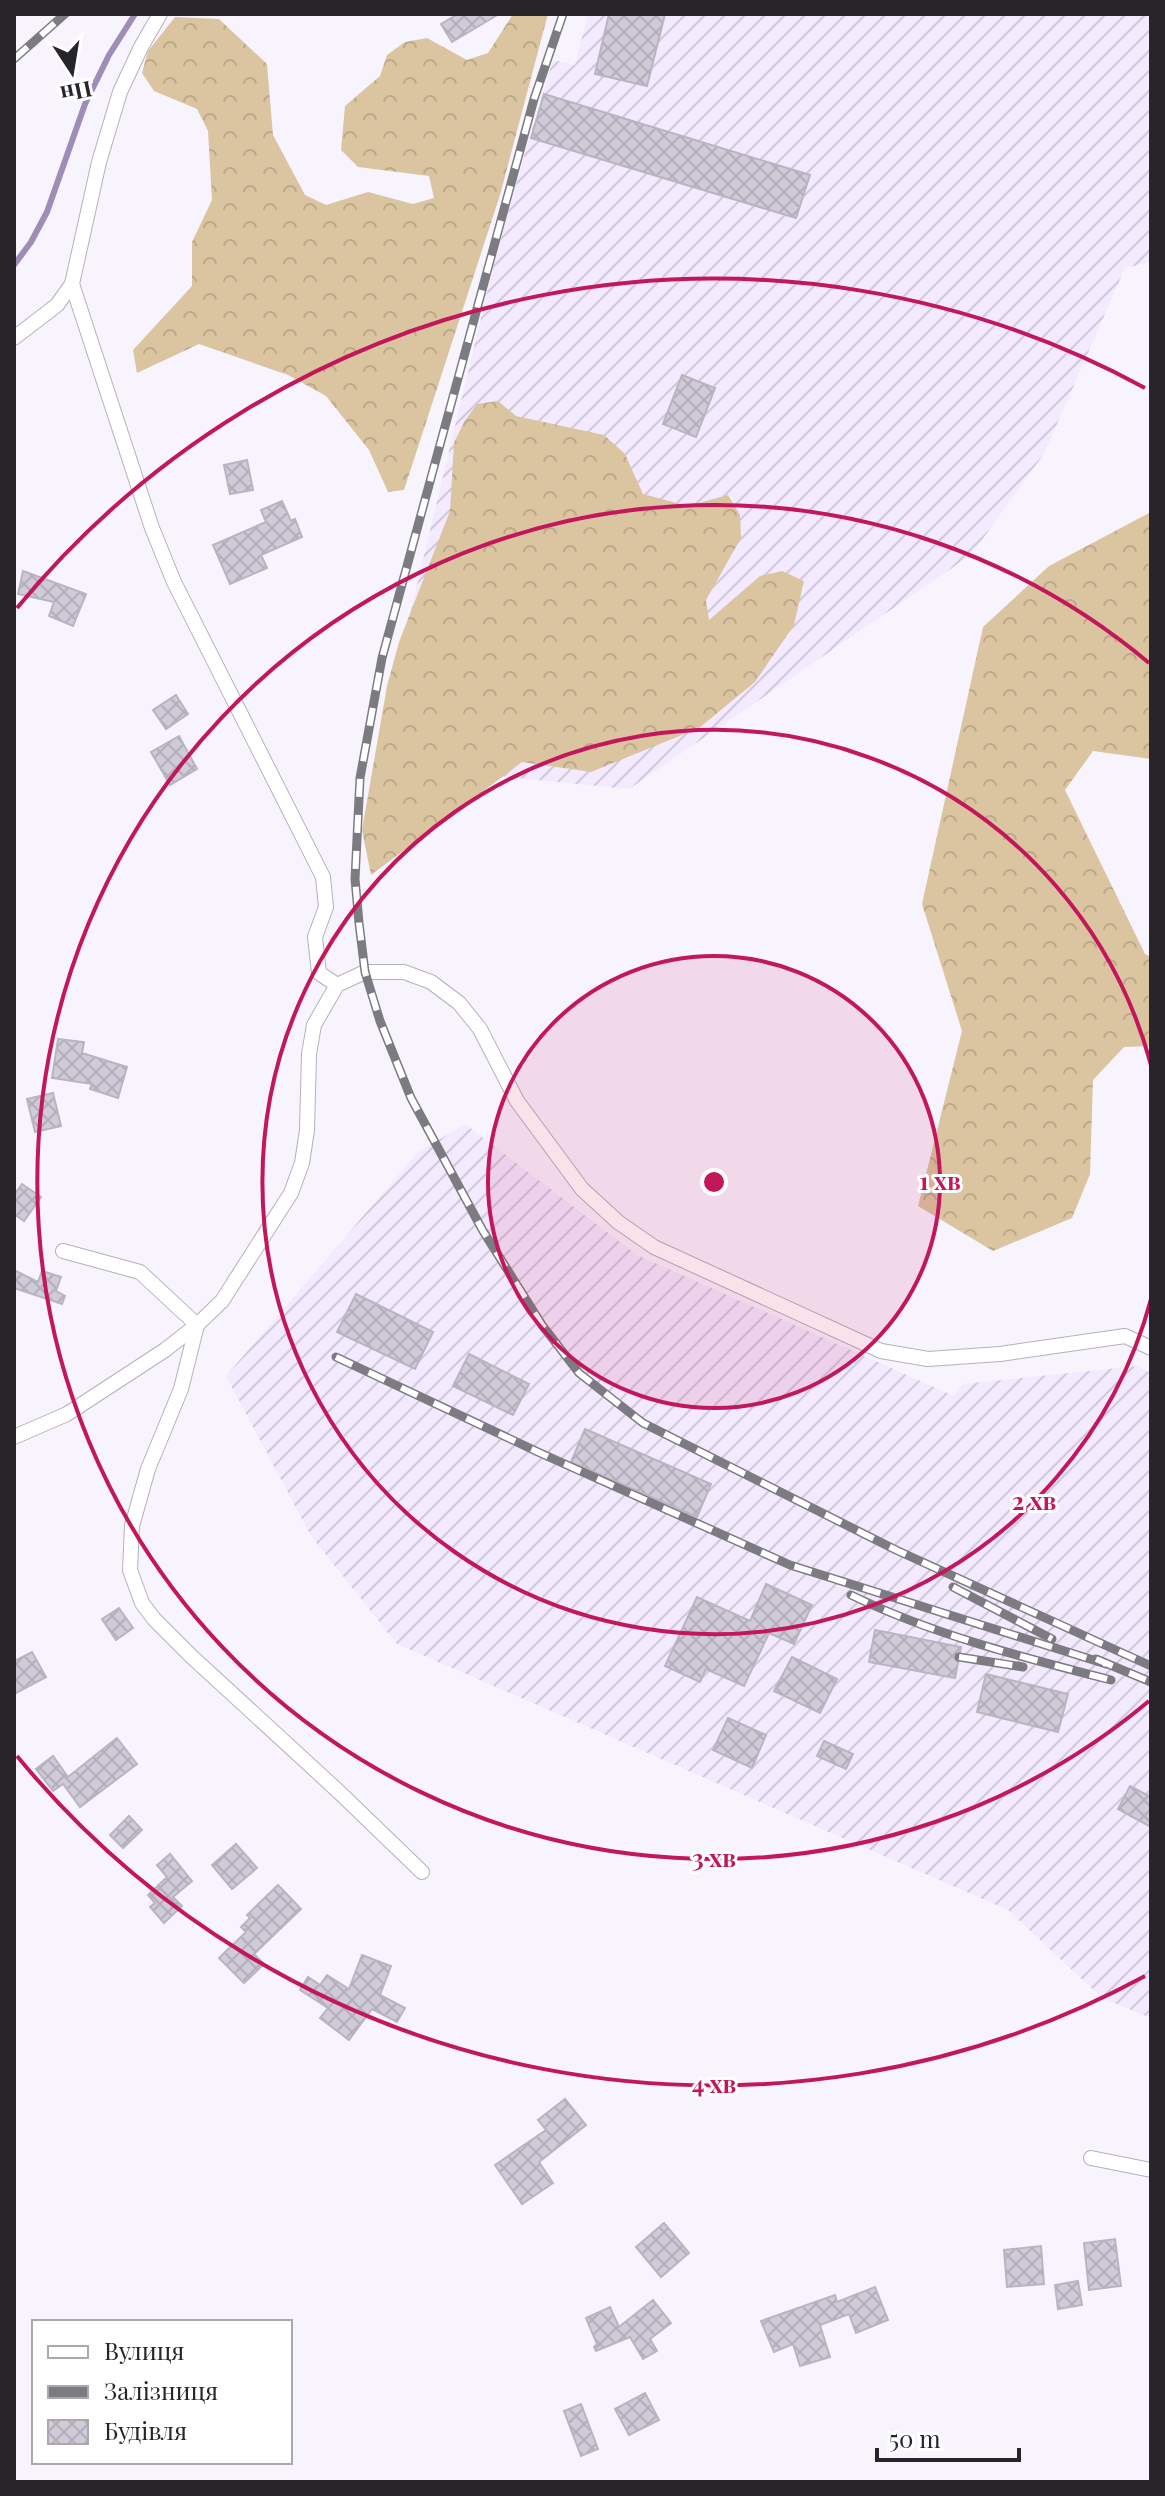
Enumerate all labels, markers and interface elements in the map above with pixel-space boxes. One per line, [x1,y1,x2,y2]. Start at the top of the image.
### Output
north arrow [32,32,112,112]
text: Пн [58,75,95,111]
text: 1 хв [919,1164,961,1196]
centre of rings [700,1168,728,1196]
text: 2 хв [1012,1484,1056,1516]
text: 3 хв [692,1841,736,1873]
text: 4 хв [692,2067,736,2099]
legend [32,2320,292,2464]
text: Вулиця [104,2334,184,2366]
text: Залізниця [104,2374,218,2406]
scale bar [877,2412,1019,2462]
text: Будівля [104,2414,187,2446]
text: 50 m [889,2422,941,2454]

